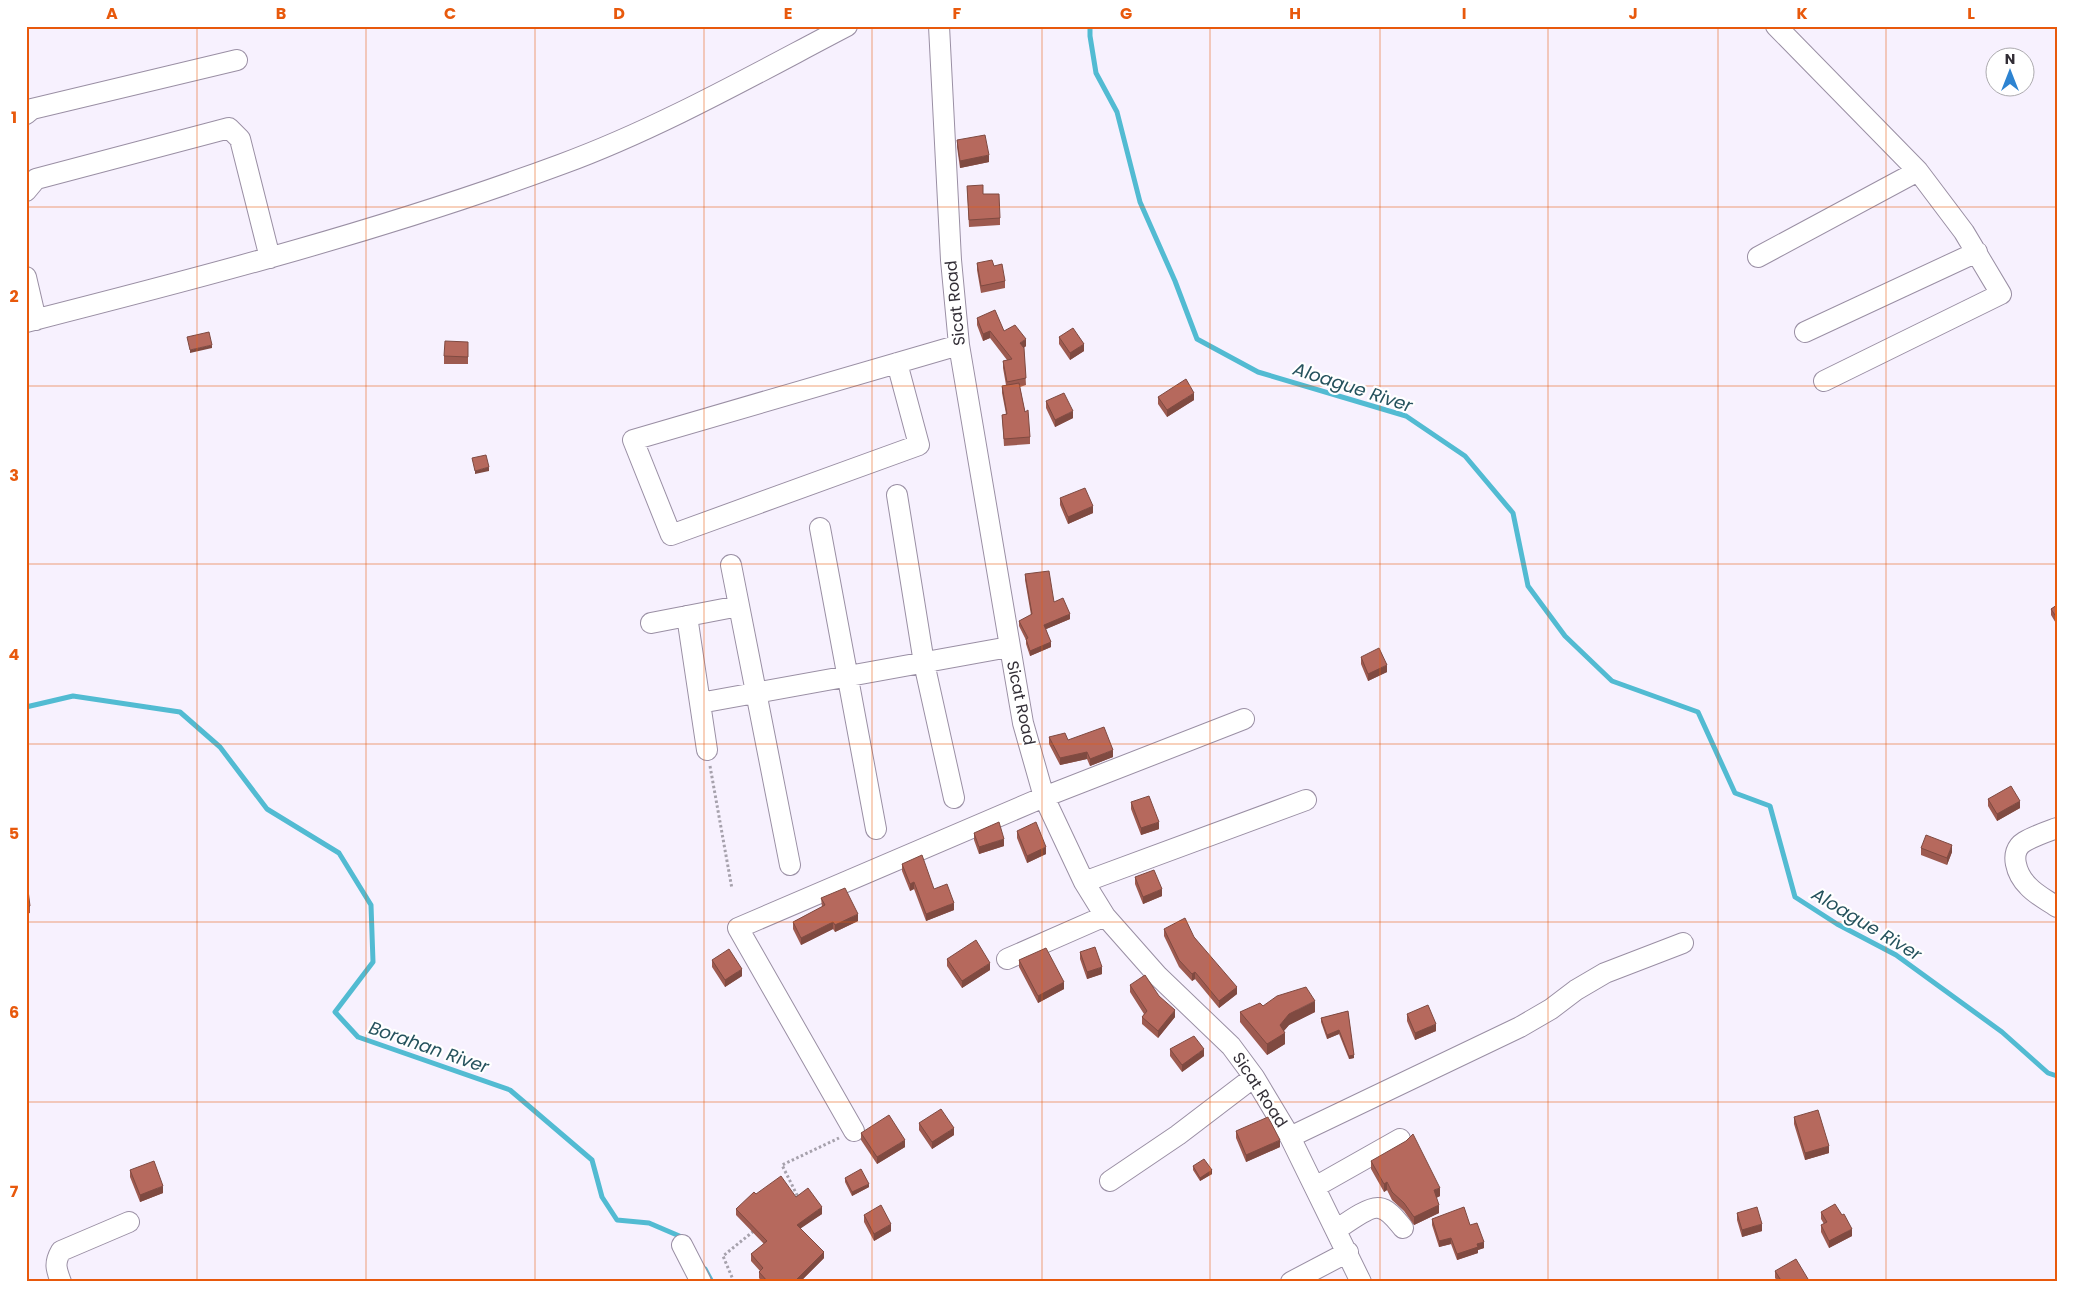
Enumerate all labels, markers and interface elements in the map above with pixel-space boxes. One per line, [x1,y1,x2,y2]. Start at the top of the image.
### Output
text: A [106,2,118,25]
text: B [276,2,286,25]
text: C [444,2,456,25]
text: D [613,2,625,25]
text: E [784,2,792,25]
text: F [953,2,962,25]
text: G [1120,2,1132,25]
text: H [1289,2,1301,25]
text: I [1462,2,1466,25]
text: J [1628,2,1638,25]
text: K [1796,2,1808,25]
text: L [1967,2,1975,25]
north arrow [1986,48,2036,98]
text: N [2005,49,2015,69]
text: 1 [11,106,17,129]
street label: Sicat Road [939,259,971,347]
text: 2 [9,285,19,308]
water label: Aloague River [1289,356,1417,418]
text: 3 [9,464,19,487]
text: 4 [9,643,20,666]
street label: Sicat Road [1001,659,1041,747]
text: 5 [9,822,19,845]
water label: Aloague River [1807,881,1928,967]
text: 6 [9,1001,19,1024]
water label: Borahan River [366,1015,494,1080]
street label: Sicat Road [1227,1048,1293,1132]
text: 7 [10,1180,19,1203]

